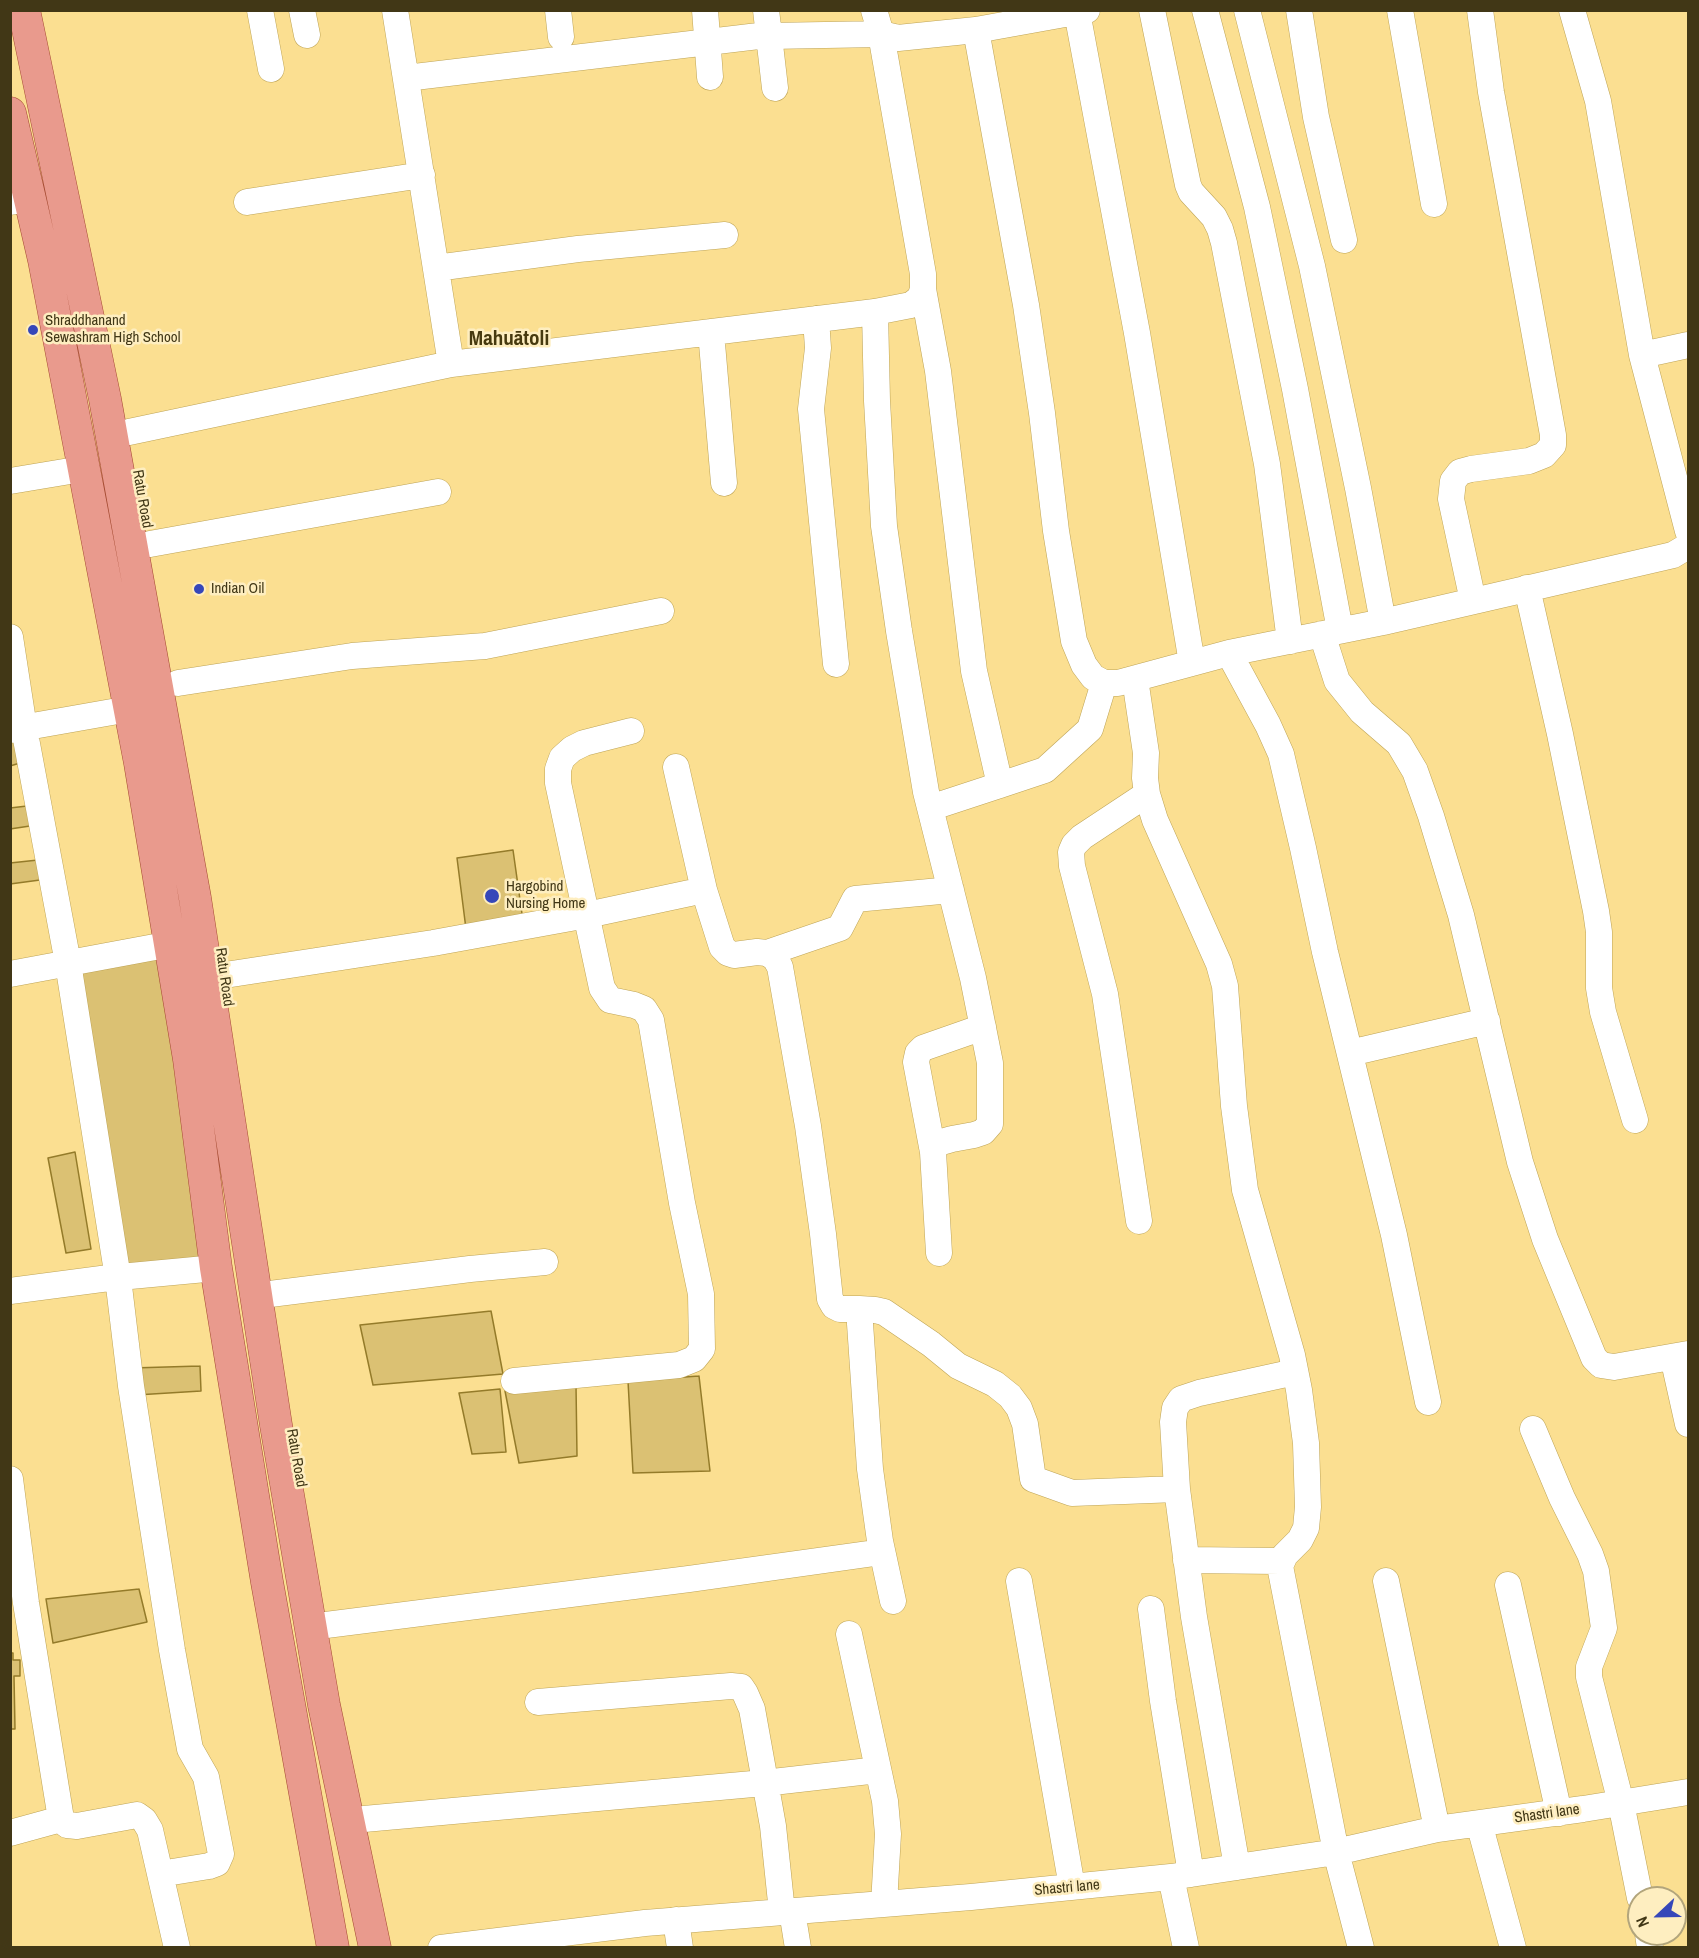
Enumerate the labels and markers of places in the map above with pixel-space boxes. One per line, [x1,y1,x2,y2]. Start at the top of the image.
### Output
place label: Shraddhanand Sewashram High School [45,312,180,347]
marker: Shraddhanand Sewashram High School [26,323,40,337]
place label: Indian Oil [211,580,264,598]
marker: Indian Oil [192,582,206,596]
place label: Hargobind Nursing Home [506,878,585,913]
marker: Hargobind Nursing Home [483,887,501,905]

